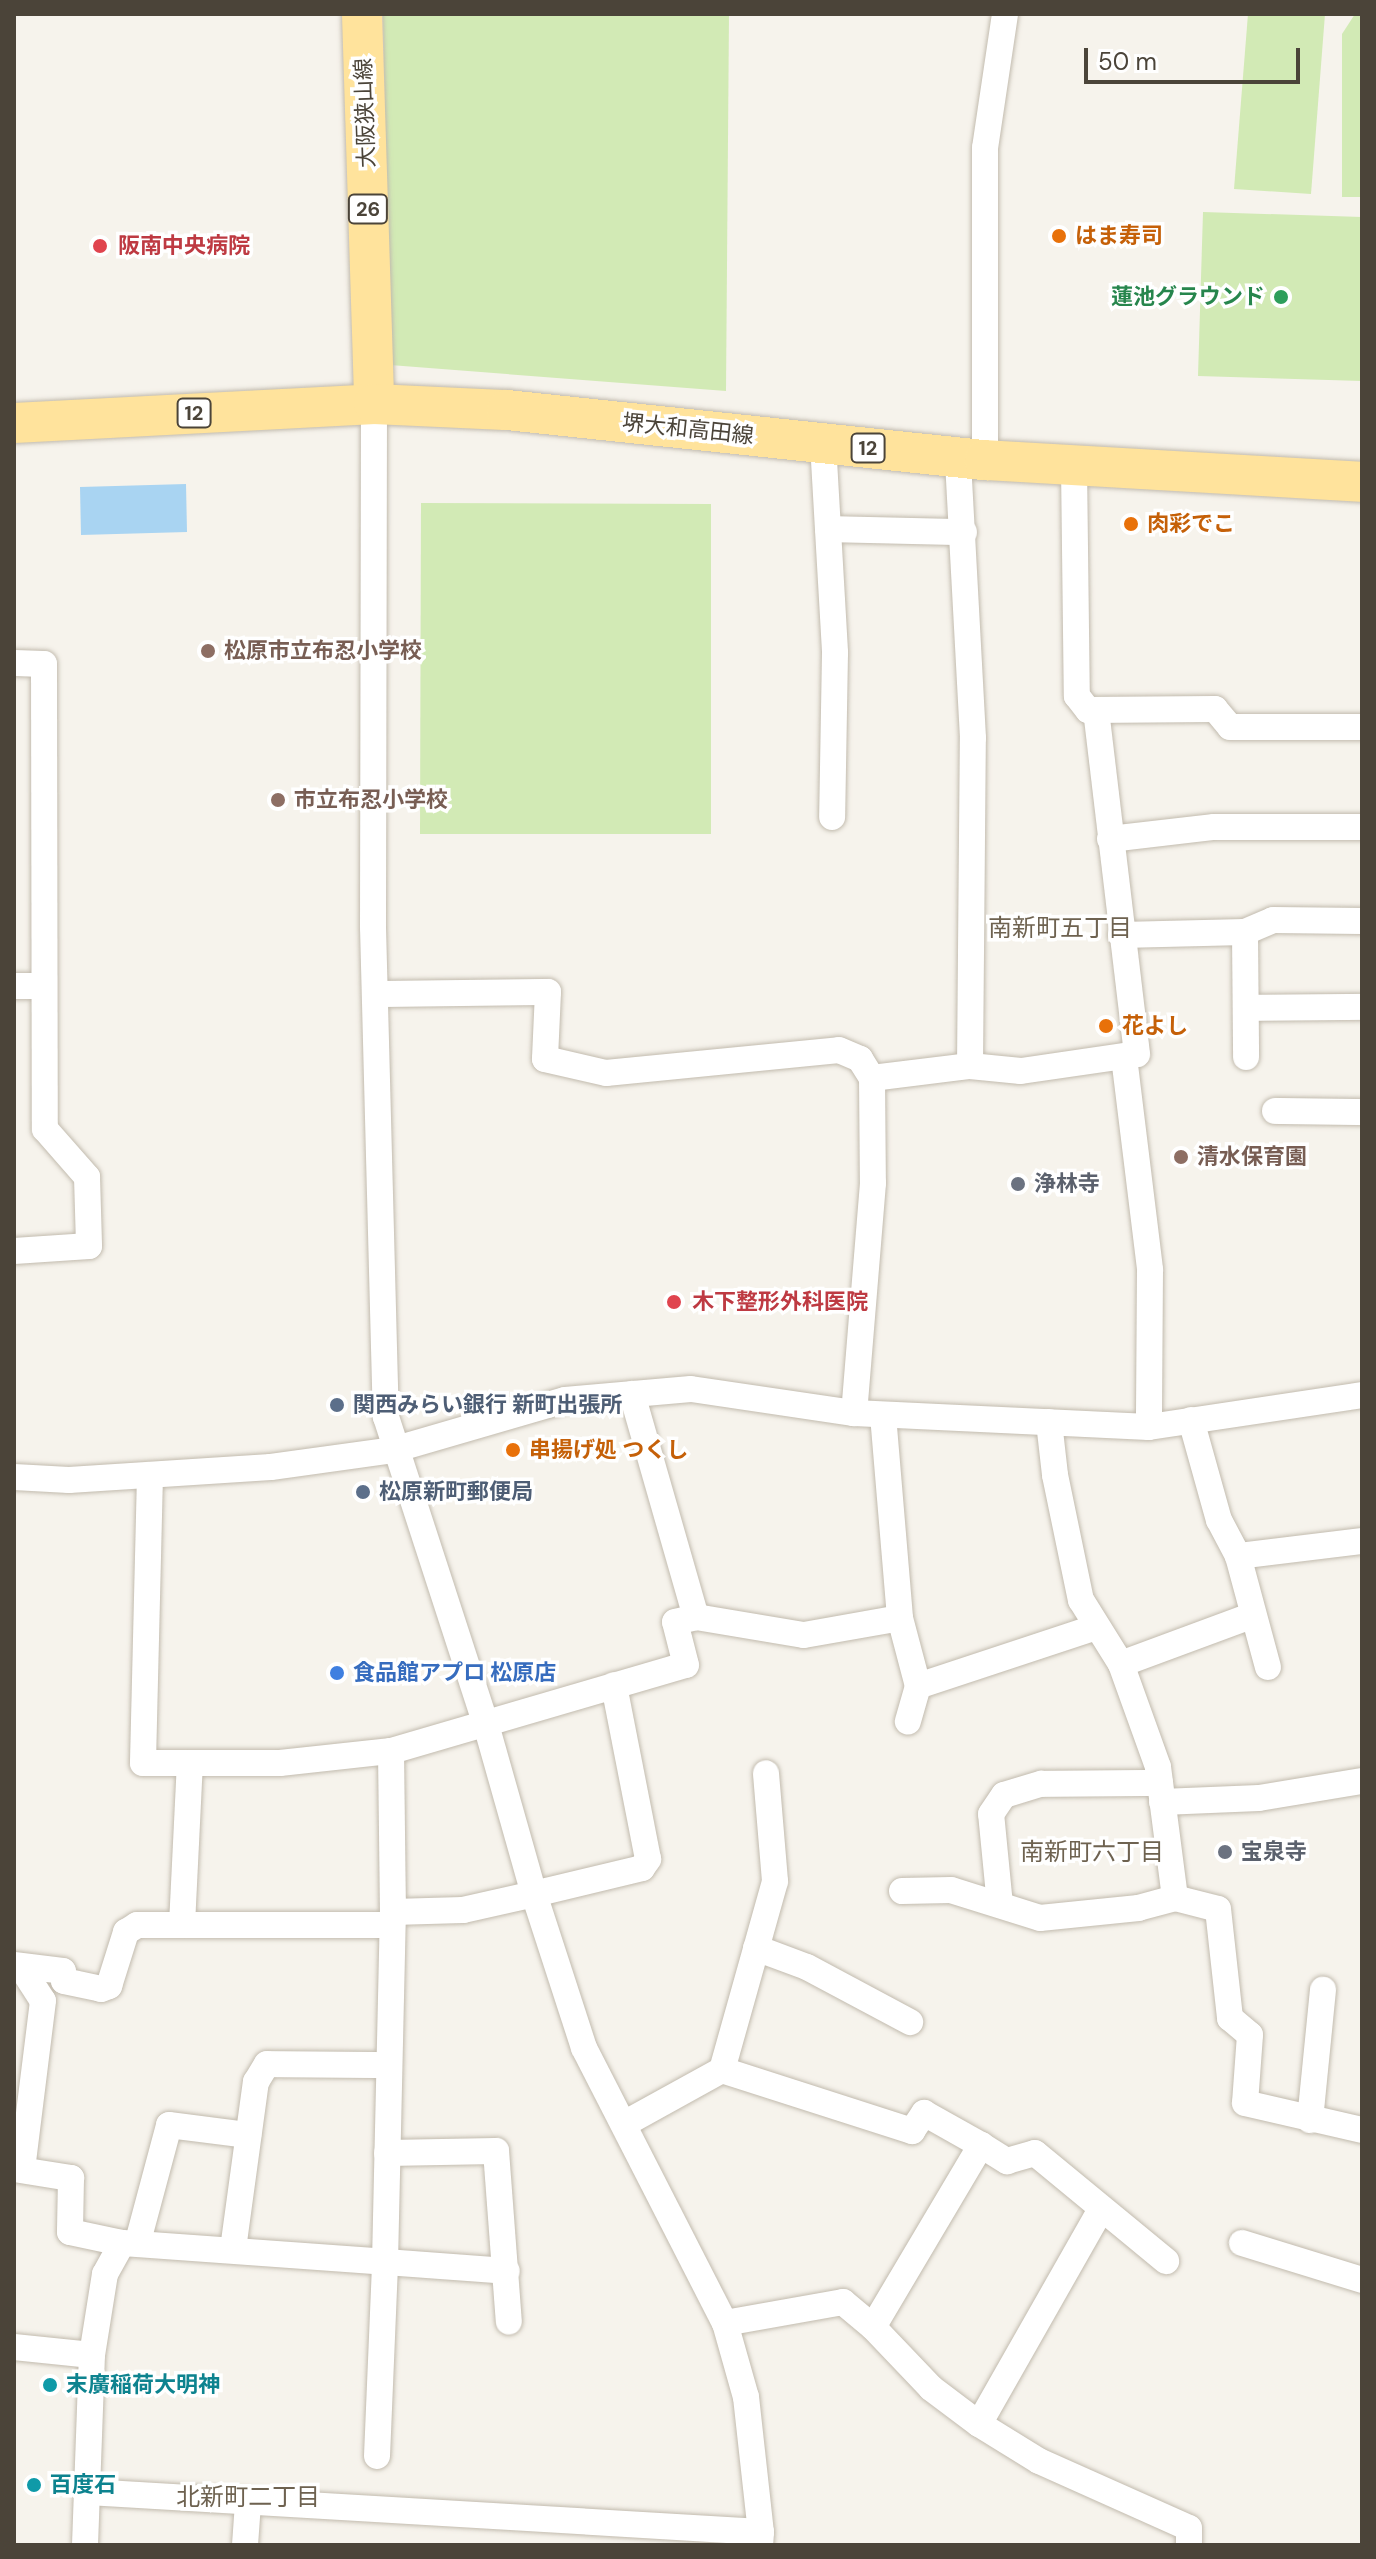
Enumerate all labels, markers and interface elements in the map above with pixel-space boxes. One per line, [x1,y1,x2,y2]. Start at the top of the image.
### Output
scale bar [1088,32,1304,82]
text: 50 m [1098,46,1157,77]
street label: 大阪狭山線 [350,58,380,168]
road number: 26 [346,193,390,225]
place label: はま寿司 [1075,223,1163,249]
marker: はま寿司 [1050,227,1068,245]
place label: 阪南中央病院 [118,233,250,259]
marker: 阪南中央病院 [89,235,111,257]
place label: 蓮池グラウンド [1111,284,1265,310]
marker: 蓮池グラウンド [1272,288,1290,306]
road number: 12 [176,397,212,429]
street label: 堺大和高田線 [621,409,755,449]
road number: 12 [850,432,886,464]
place label: 肉彩でこ [1147,511,1235,537]
marker: 肉彩でこ [1122,515,1140,533]
place label: 松原市立布忍小学校 [224,638,422,664]
marker: 松原市立布忍小学校 [199,642,217,660]
place label: 市立布忍小学校 [294,787,448,813]
marker: 市立布忍小学校 [269,791,287,809]
district label: 南新町五丁目 [988,914,1132,942]
place label: 花よし [1122,1013,1188,1039]
marker: 花よし [1097,1017,1115,1035]
place label: 清水保育園 [1197,1144,1307,1170]
marker: 清水保育園 [1172,1148,1190,1166]
place label: 浄林寺 [1034,1171,1100,1197]
marker: 浄林寺 [1009,1175,1027,1193]
place label: 木下整形外科医院 [692,1289,868,1315]
marker: 木下整形外科医院 [663,1291,685,1313]
place label: 関西みらい銀行 新町出張所 [353,1392,622,1418]
marker: 関西みらい銀行 新町出張所 [328,1396,346,1414]
place label: 串揚げ処 つくし [529,1437,688,1463]
marker: 串揚げ処 つくし [504,1441,522,1459]
place label: 松原新町郵便局 [379,1479,533,1505]
marker: 松原新町郵便局 [354,1483,372,1501]
place label: 食品館アプロ 松原店 [353,1660,556,1686]
marker: 食品館アプロ 松原店 [328,1664,346,1682]
district label: 南新町六丁目 [1020,1838,1164,1866]
place label: 宝泉寺 [1241,1839,1307,1865]
marker: 宝泉寺 [1216,1843,1234,1861]
place label: 末廣稲荷大明神 [66,2372,220,2398]
marker: 末廣稲荷大明神 [41,2376,59,2394]
place label: 百度石 [50,2472,116,2498]
marker: 百度石 [25,2476,43,2494]
district label: 北新町二丁目 [176,2483,320,2511]

